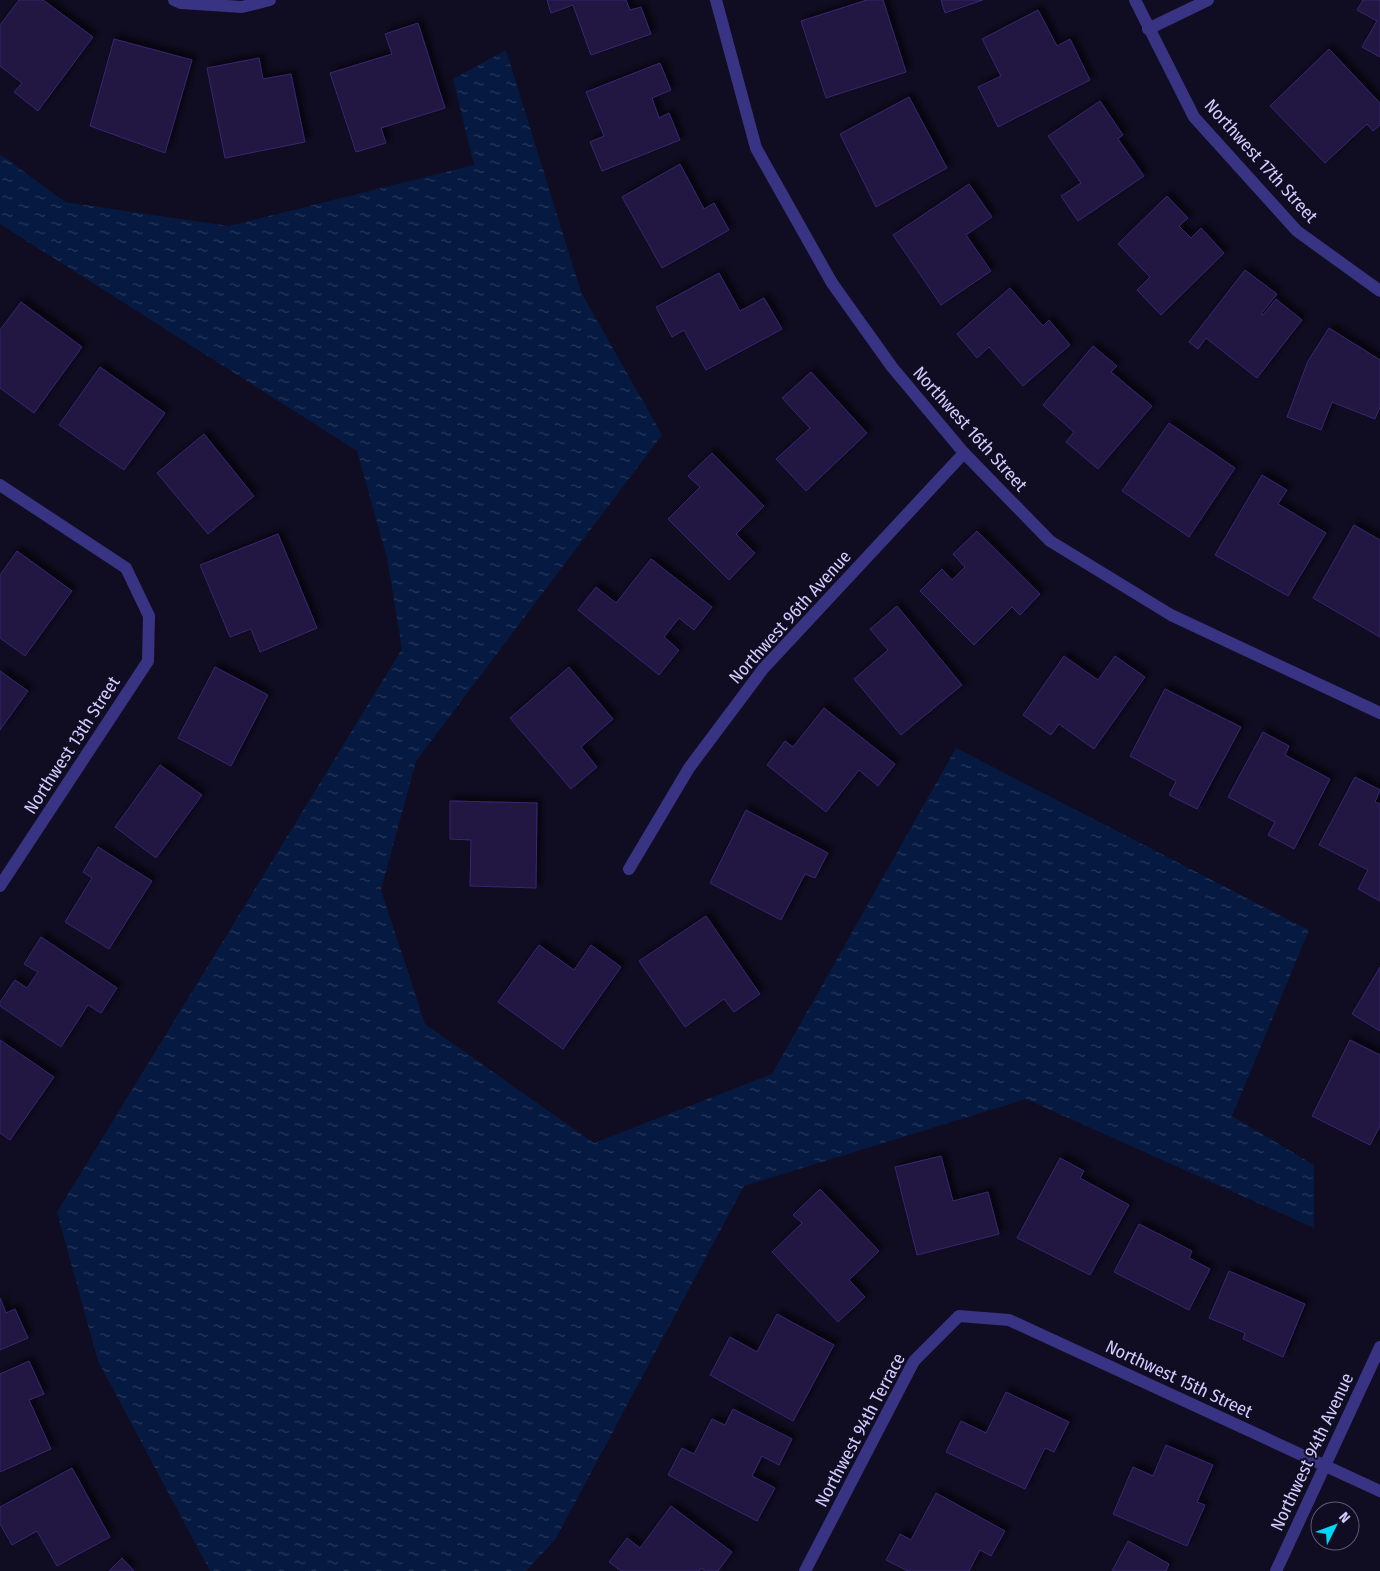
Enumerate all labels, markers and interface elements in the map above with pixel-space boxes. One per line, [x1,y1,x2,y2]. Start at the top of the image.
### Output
street label: Northwest 17th Street [1200,95,1322,227]
street label: Northwest 16th Street [908,362,1032,496]
street label: Northwest 96th Avenue [724,546,856,688]
street label: Northwest 13th Street [19,672,125,818]
street label: Northwest 15th Street [1102,1335,1256,1423]
street label: Northwest 94th Terrace [810,1349,910,1511]
street label: Northwest 94th Avenue [1266,1370,1358,1534]
north arrow [1310,1501,1360,1551]

